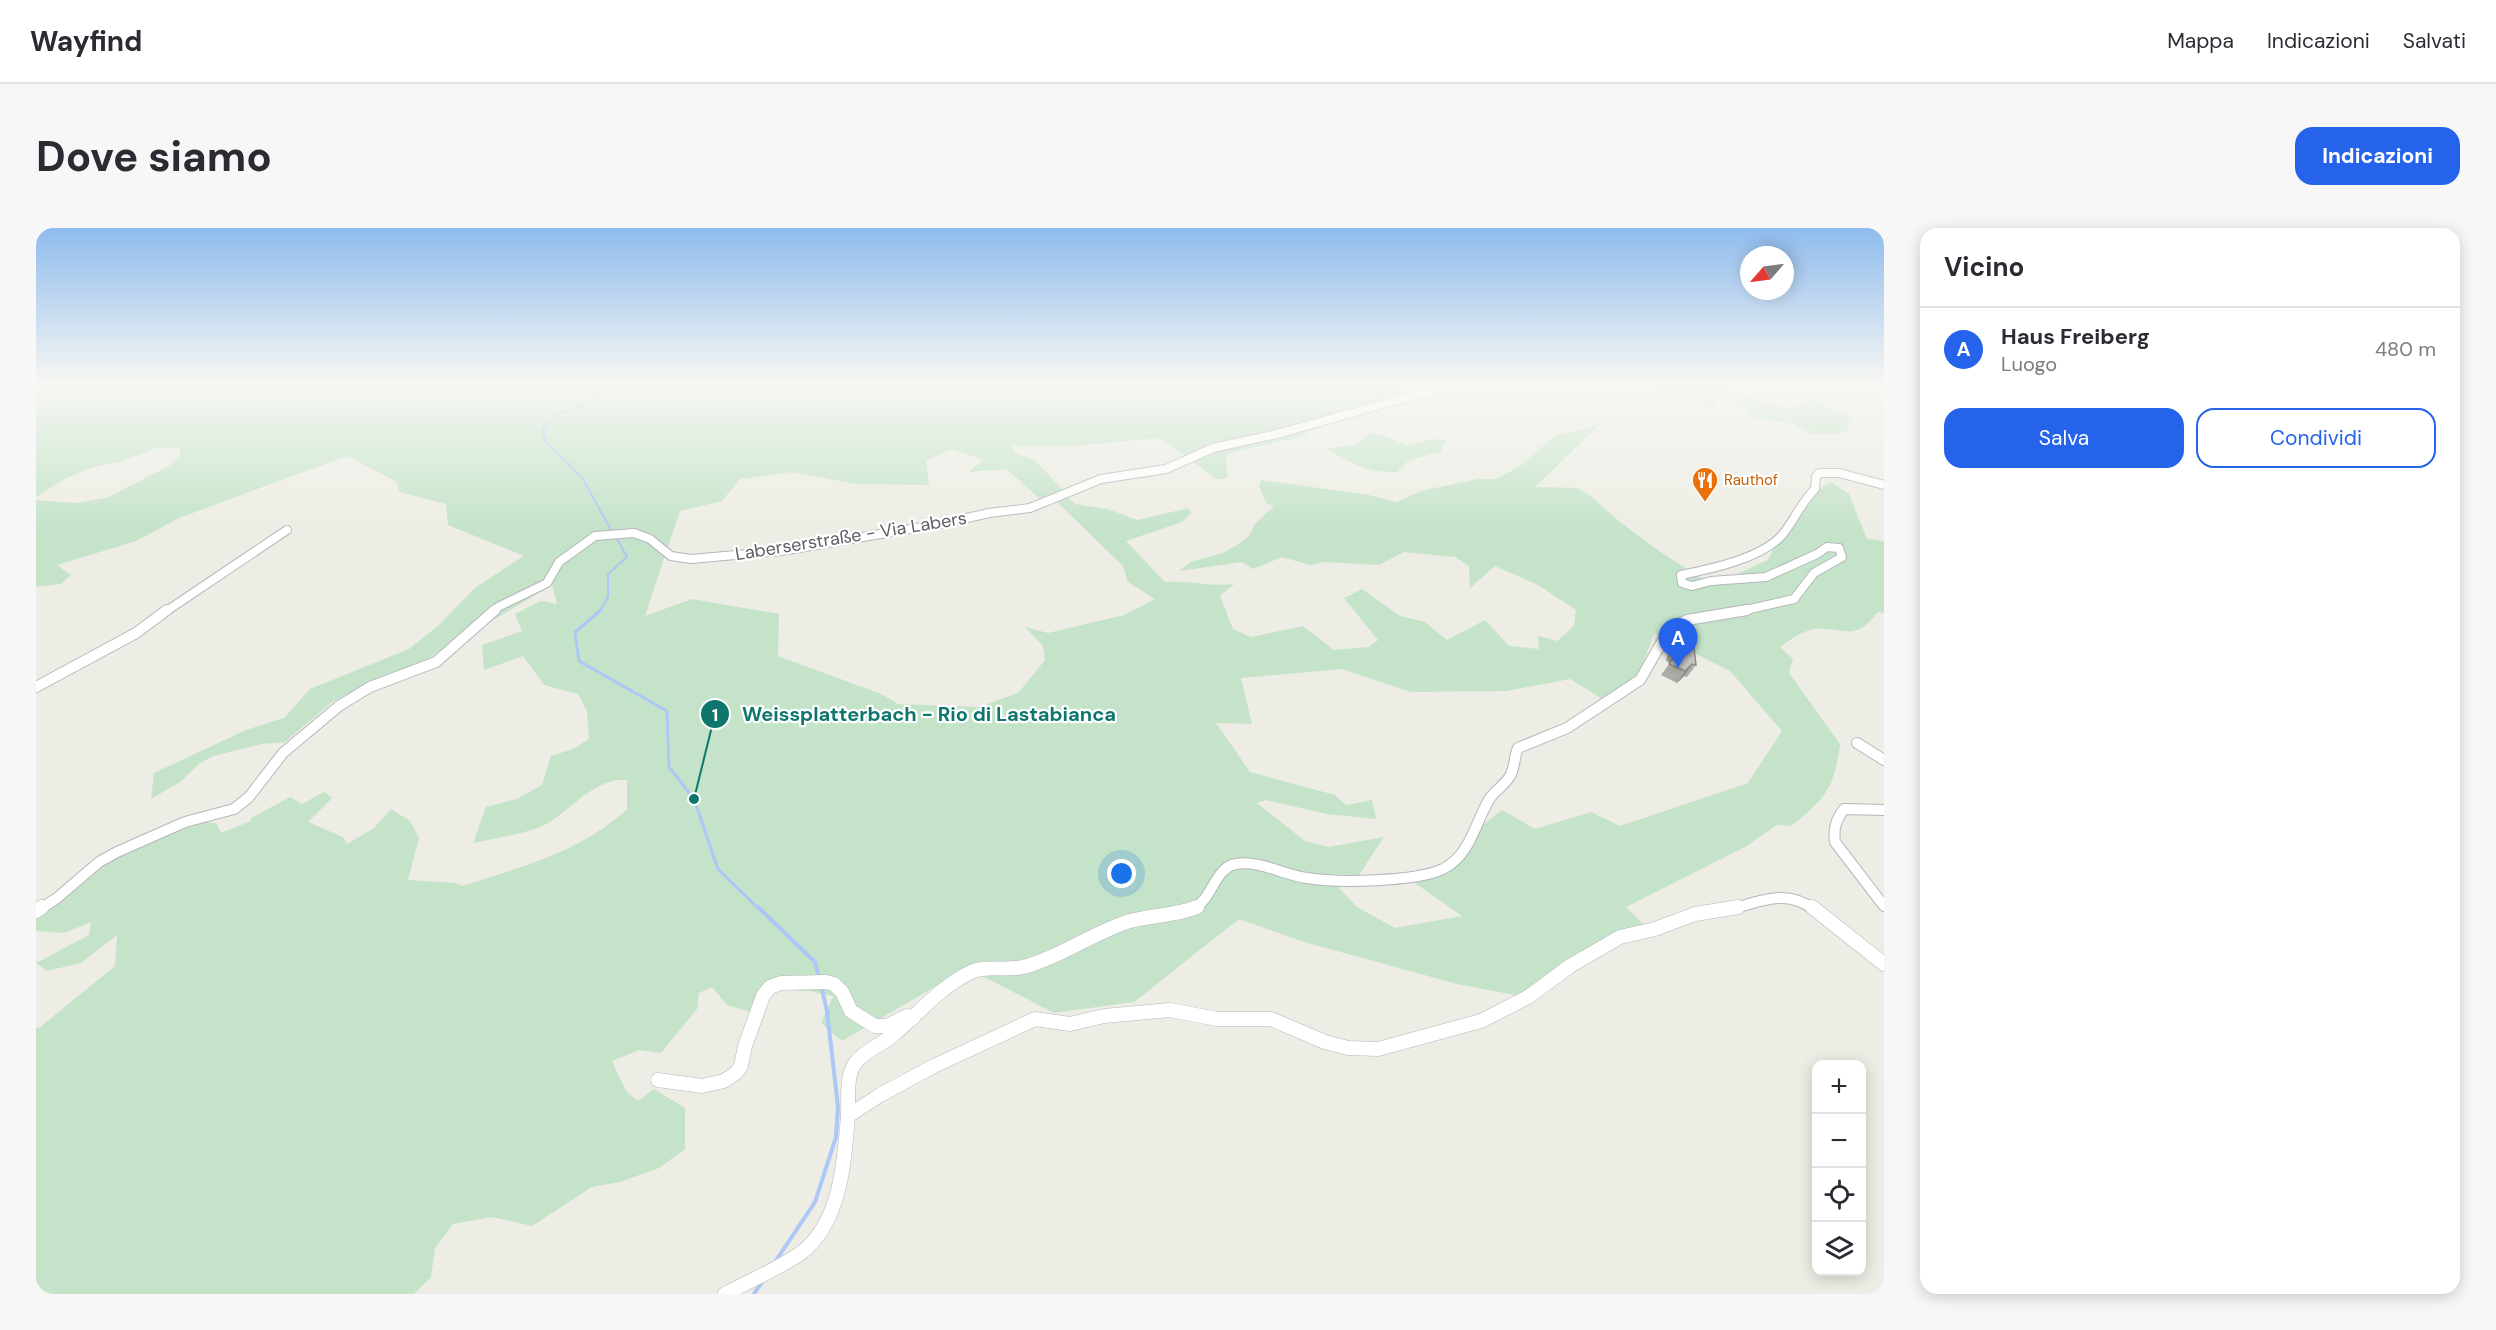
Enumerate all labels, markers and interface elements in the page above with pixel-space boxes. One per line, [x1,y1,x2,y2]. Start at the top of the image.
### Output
text: Wayfind [30,23,142,60]
text: Mappa [2167,27,2234,55]
text: Indicazioni [2267,27,2370,55]
text: Salvati [2403,27,2466,55]
button: Indicazioni [2295,127,2460,185]
text: Dove siamo [36,129,272,184]
north arrow [1740,246,1794,300]
text: Vicino [1944,250,2024,284]
text: Haus Freiberg [2001,322,2150,351]
text: A [1956,336,1971,362]
text: 480 m [2375,336,2436,362]
text: Luogo [2001,351,2057,377]
button: Salva [1944,408,2184,468]
button: Condividi [2196,408,2436,468]
restaurant icon: Rauthof [1690,465,1720,503]
place label: Rauthof [1724,470,1778,490]
street label: Laberserstraße - Via Labers [734,506,968,566]
pin: A [1658,618,1698,668]
callout: Weissplatterbach - Rio di Lastabianca [700,695,1128,733]
text: Weissplatterbach - Rio di Lastabianca [742,701,1116,727]
text: 1 [712,703,718,727]
your location [1107,859,1136,888]
map controls [1812,1060,1866,1276]
button: + [1812,1060,1866,1114]
button: − [1812,1114,1866,1168]
button: locate [1812,1168,1866,1222]
button: layers [1812,1222,1866,1276]

